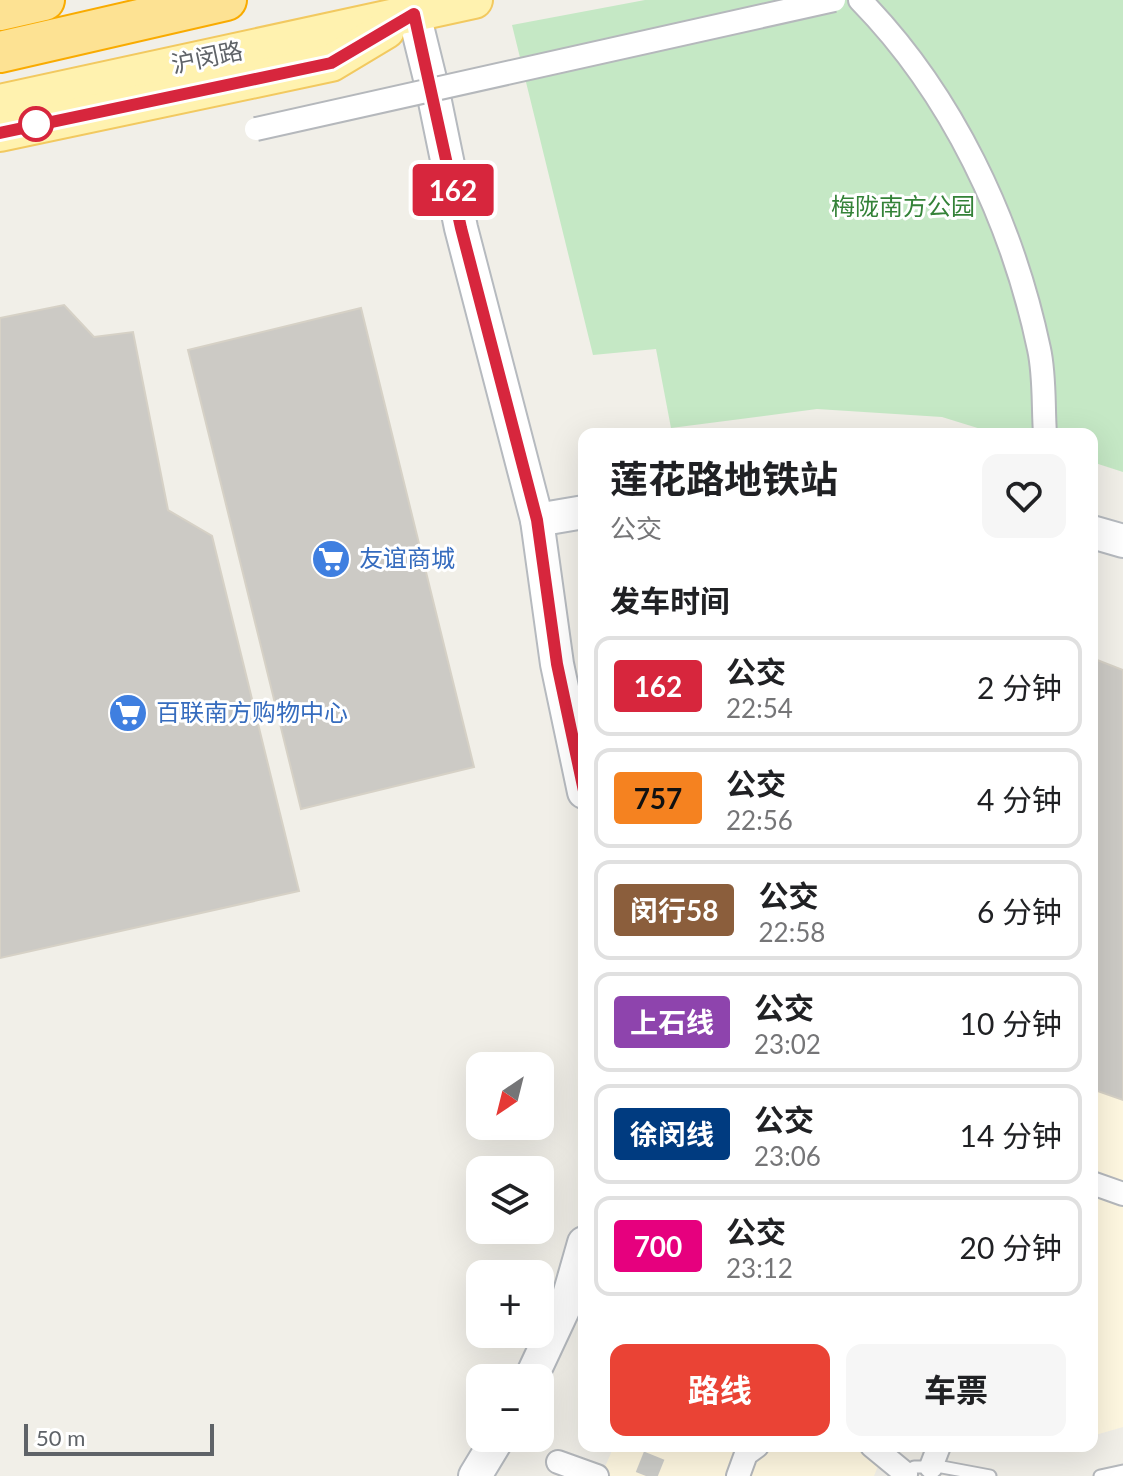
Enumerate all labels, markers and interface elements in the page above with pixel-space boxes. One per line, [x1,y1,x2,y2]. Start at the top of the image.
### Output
street label: 沪闵路 [168,35,245,78]
unlabelled marker [19,107,53,141]
line badge: 162 [407,164,499,216]
text: 162 [429,173,477,207]
park label: 梅陇南方公园 [831,191,975,220]
button: heart [982,454,1066,538]
text: 莲花路地铁站 [610,455,838,501]
text: 公交 [610,512,662,544]
supermarket icon: 友谊商城 [310,538,352,580]
place label: 友谊商城 [359,543,455,572]
text: 发车时间 [610,582,730,618]
text: 公交 [726,653,786,689]
text: 162 [634,669,682,703]
text: 2 分钟 [977,669,1062,705]
supermarket icon: 百联南方购物中心 [107,692,149,734]
text: 22:54 [726,692,793,724]
place label: 百联南方购物中心 [156,697,348,726]
text: 公交 [726,765,786,801]
text: 757 [634,781,682,815]
text: 4 分钟 [977,781,1062,817]
text: 22:56 [726,804,793,836]
text: 公交 [758,877,818,913]
text: 闵行58 [630,893,718,927]
text: 6 分钟 [977,893,1062,929]
text: 22:58 [758,916,825,948]
text: 公交 [754,989,814,1025]
text: 上石线 [630,1005,714,1039]
text: 10 分钟 [960,1005,1062,1041]
text: 23:02 [754,1028,821,1060]
north arrow [466,1052,554,1140]
map controls [466,1052,554,1452]
text: 公交 [754,1101,814,1137]
text: 徐闵线 [630,1117,714,1151]
text: 14 分钟 [960,1117,1062,1153]
text: 23:06 [754,1140,821,1172]
button: layers [466,1156,554,1244]
text: 公交 [726,1213,786,1249]
text: 700 [634,1229,682,1263]
text: 20 分钟 [960,1229,1062,1265]
text: 23:12 [726,1252,793,1284]
button: + [466,1260,554,1348]
button: 路线 [610,1344,830,1436]
button: 车票 [846,1344,1066,1436]
button: − [466,1364,554,1452]
scale bar [24,1420,214,1456]
text: 50 m [36,1424,85,1451]

